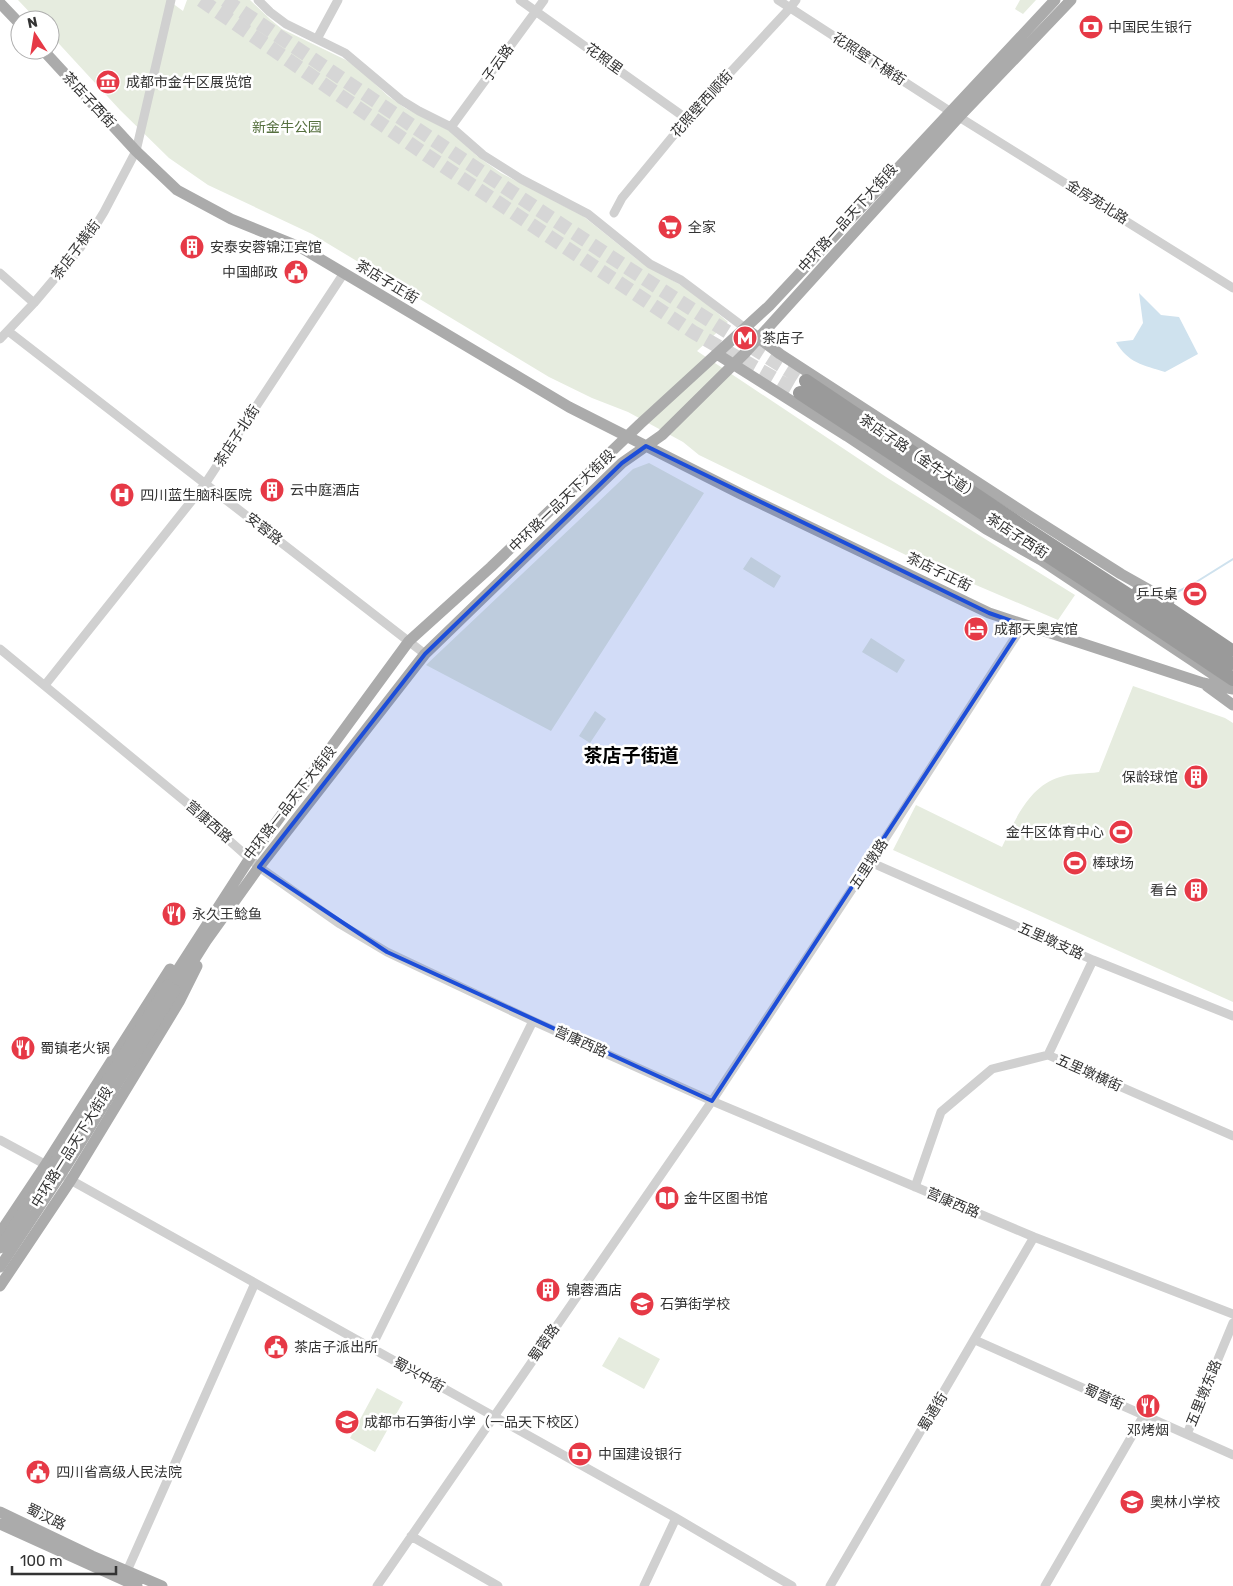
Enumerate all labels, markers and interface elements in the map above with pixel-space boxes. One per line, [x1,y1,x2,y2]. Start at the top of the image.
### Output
north arrow [10,10,60,60]
text: N [26,13,39,32]
bank icon: 中国民生银行 [1078,14,1104,40]
place label: 中国民生银行 [1108,19,1192,36]
street label: 花照壁下横街 [829,29,909,89]
street label: 花照里 [582,40,626,78]
street label: 子云路 [479,41,517,85]
street label: 花照壁西顺街 [668,67,736,141]
street label: 茶店子西街 [59,69,119,131]
museum icon: 成都市金牛区展览馆 [95,69,121,95]
place label: 成都市金牛区展览馆 [126,74,252,91]
park label: 新金牛公园 [252,119,322,136]
street label: 中环路一品天下大街段 [795,160,901,276]
street label: 金房苑北路 [1063,176,1131,228]
supermarket icon: 全家 [657,214,683,240]
street label: 茶店子横街 [48,217,104,283]
place label: 全家 [688,219,716,236]
building icon: 安泰安蓉锦江宾馆 [179,234,205,260]
place label: 安泰安蓉锦江宾馆 [210,239,322,256]
street label: 茶店子正街 [353,257,421,307]
public building icon: 中国邮政 [283,259,309,285]
place label: 中国邮政 [222,264,278,281]
metro station icon: 茶店子 [732,325,758,351]
place label: 茶店子 [762,330,804,347]
street label: 茶店子北街 [211,402,263,470]
street label: 茶店子路（金牛大道） [856,411,982,503]
street label: 中环路一品天下大街段 [506,446,618,556]
building icon: 云中庭酒店 [259,477,285,503]
hospital icon: 四川蓝生脑科医院 [109,482,135,508]
place label: 云中庭酒店 [290,482,360,499]
place label: 四川蓝生脑科医院 [140,487,252,504]
street label: 安蓉路 [242,509,286,549]
street label: 茶店子西街 [983,510,1051,562]
street label: 茶店子正街 [904,549,974,595]
sports icon: 乒乓桌 [1182,581,1208,607]
place label: 乒乓桌 [1136,586,1178,603]
hotel icon: 成都天奥宾馆 [963,616,989,642]
place label: 成都天奥宾馆 [994,621,1078,638]
street label: 中环路一品天下大街段 [240,743,340,863]
district label: 茶店子街道 [583,744,679,767]
building icon: 保龄球馆 [1183,764,1209,790]
place label: 保龄球馆 [1122,769,1178,786]
street label: 营康西路 [182,797,236,847]
sports icon: 金牛区体育中心 [1108,819,1134,845]
place label: 金牛区体育中心 [1006,824,1104,841]
street label: 五里墩路 [847,836,891,892]
sports icon: 棒球场 [1062,850,1088,876]
place label: 棒球场 [1092,855,1134,872]
building icon: 看台 [1183,877,1209,903]
place label: 看台 [1150,882,1178,899]
restaurant icon: 永久王鲶鱼 [161,901,187,927]
place label: 永久王鲶鱼 [192,906,262,923]
street label: 五里墩支路 [1016,919,1086,963]
street label: 营康西路 [552,1023,610,1061]
restaurant icon: 蜀镇老火锅 [10,1035,36,1061]
place label: 蜀镇老火锅 [40,1040,110,1057]
street label: 五里墩横街 [1054,1051,1124,1095]
street label: 中环路一品天下大街段 [28,1083,116,1211]
street label: 营康西路 [924,1184,982,1222]
library icon: 金牛区图书馆 [654,1185,680,1211]
place label: 金牛区图书馆 [684,1190,768,1207]
building icon: 锦蓉酒店 [535,1277,561,1303]
place label: 锦蓉酒店 [566,1282,622,1299]
school or university icon: 石笋街学校 [629,1291,655,1317]
place label: 石笋街学校 [660,1296,730,1313]
street label: 蜀蓉路 [525,1321,563,1365]
public building icon: 茶店子派出所 [263,1334,289,1360]
place label: 茶店子派出所 [294,1339,378,1356]
street label: 蜀兴中街 [390,1354,448,1396]
street label: 五里墩东路 [1183,1357,1225,1429]
street label: 蜀营街 [1081,1381,1127,1413]
street label: 蜀通街 [915,1390,951,1434]
restaurant icon: 邓烤烟 [1135,1393,1161,1419]
school or university icon: 成都市石笋街小学（一品天下校区） [334,1409,360,1435]
place label: 成都市石笋街小学（一品天下校区） [364,1414,588,1431]
place label: 邓烤烟 [1127,1422,1169,1439]
bank icon: 中国建设银行 [567,1441,593,1467]
place label: 中国建设银行 [598,1446,682,1463]
public building icon: 四川省高级人民法院 [25,1459,51,1485]
place label: 四川省高级人民法院 [56,1464,182,1481]
school or university icon: 奥林小学校 [1119,1489,1145,1515]
place label: 奥林小学校 [1150,1494,1220,1511]
street label: 蜀汉路 [23,1500,69,1534]
scale bar [12,1544,116,1576]
text: 100 m [20,1552,62,1570]

